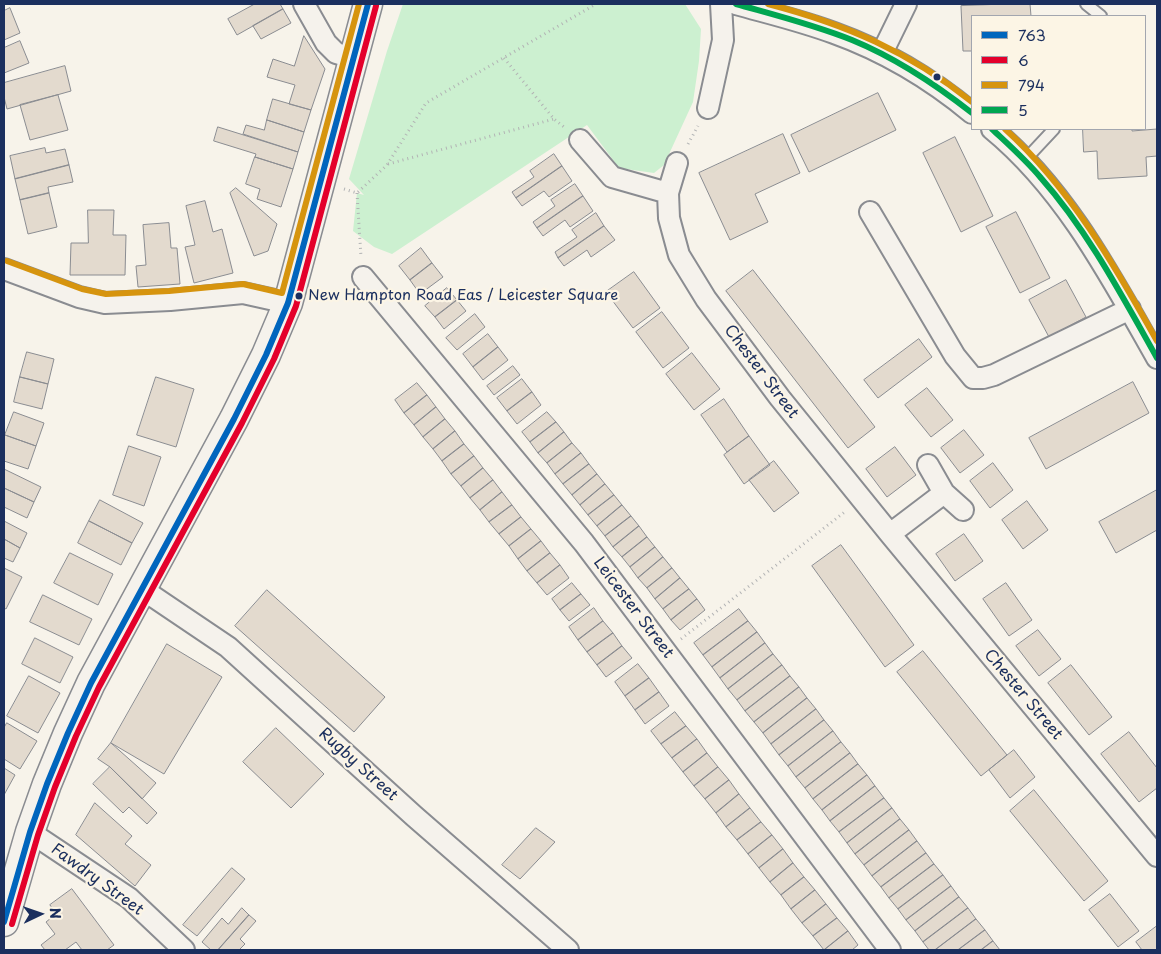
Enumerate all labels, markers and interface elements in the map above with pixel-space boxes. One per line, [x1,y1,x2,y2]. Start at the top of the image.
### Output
legend [971,15,1146,130]
text: 763 [1018,23,1046,46]
text: 6 [1018,48,1029,71]
unlabelled marker [932,72,942,82]
text: 794 [1018,73,1045,96]
text: 5 [1018,98,1028,121]
place label: New Hampton Road Eas / Leicester Square [308,287,618,305]
marker: New Hampton Road Eas / Leicester Square [294,291,304,301]
street label: Chester Street [720,321,802,423]
street label: Leicester Street [589,554,677,662]
street label: Chester Street [980,646,1066,744]
street label: Rugby Street [314,724,402,806]
street label: Fawdry Street [47,840,147,920]
north arrow [15,889,65,939]
text: N [45,907,66,919]

